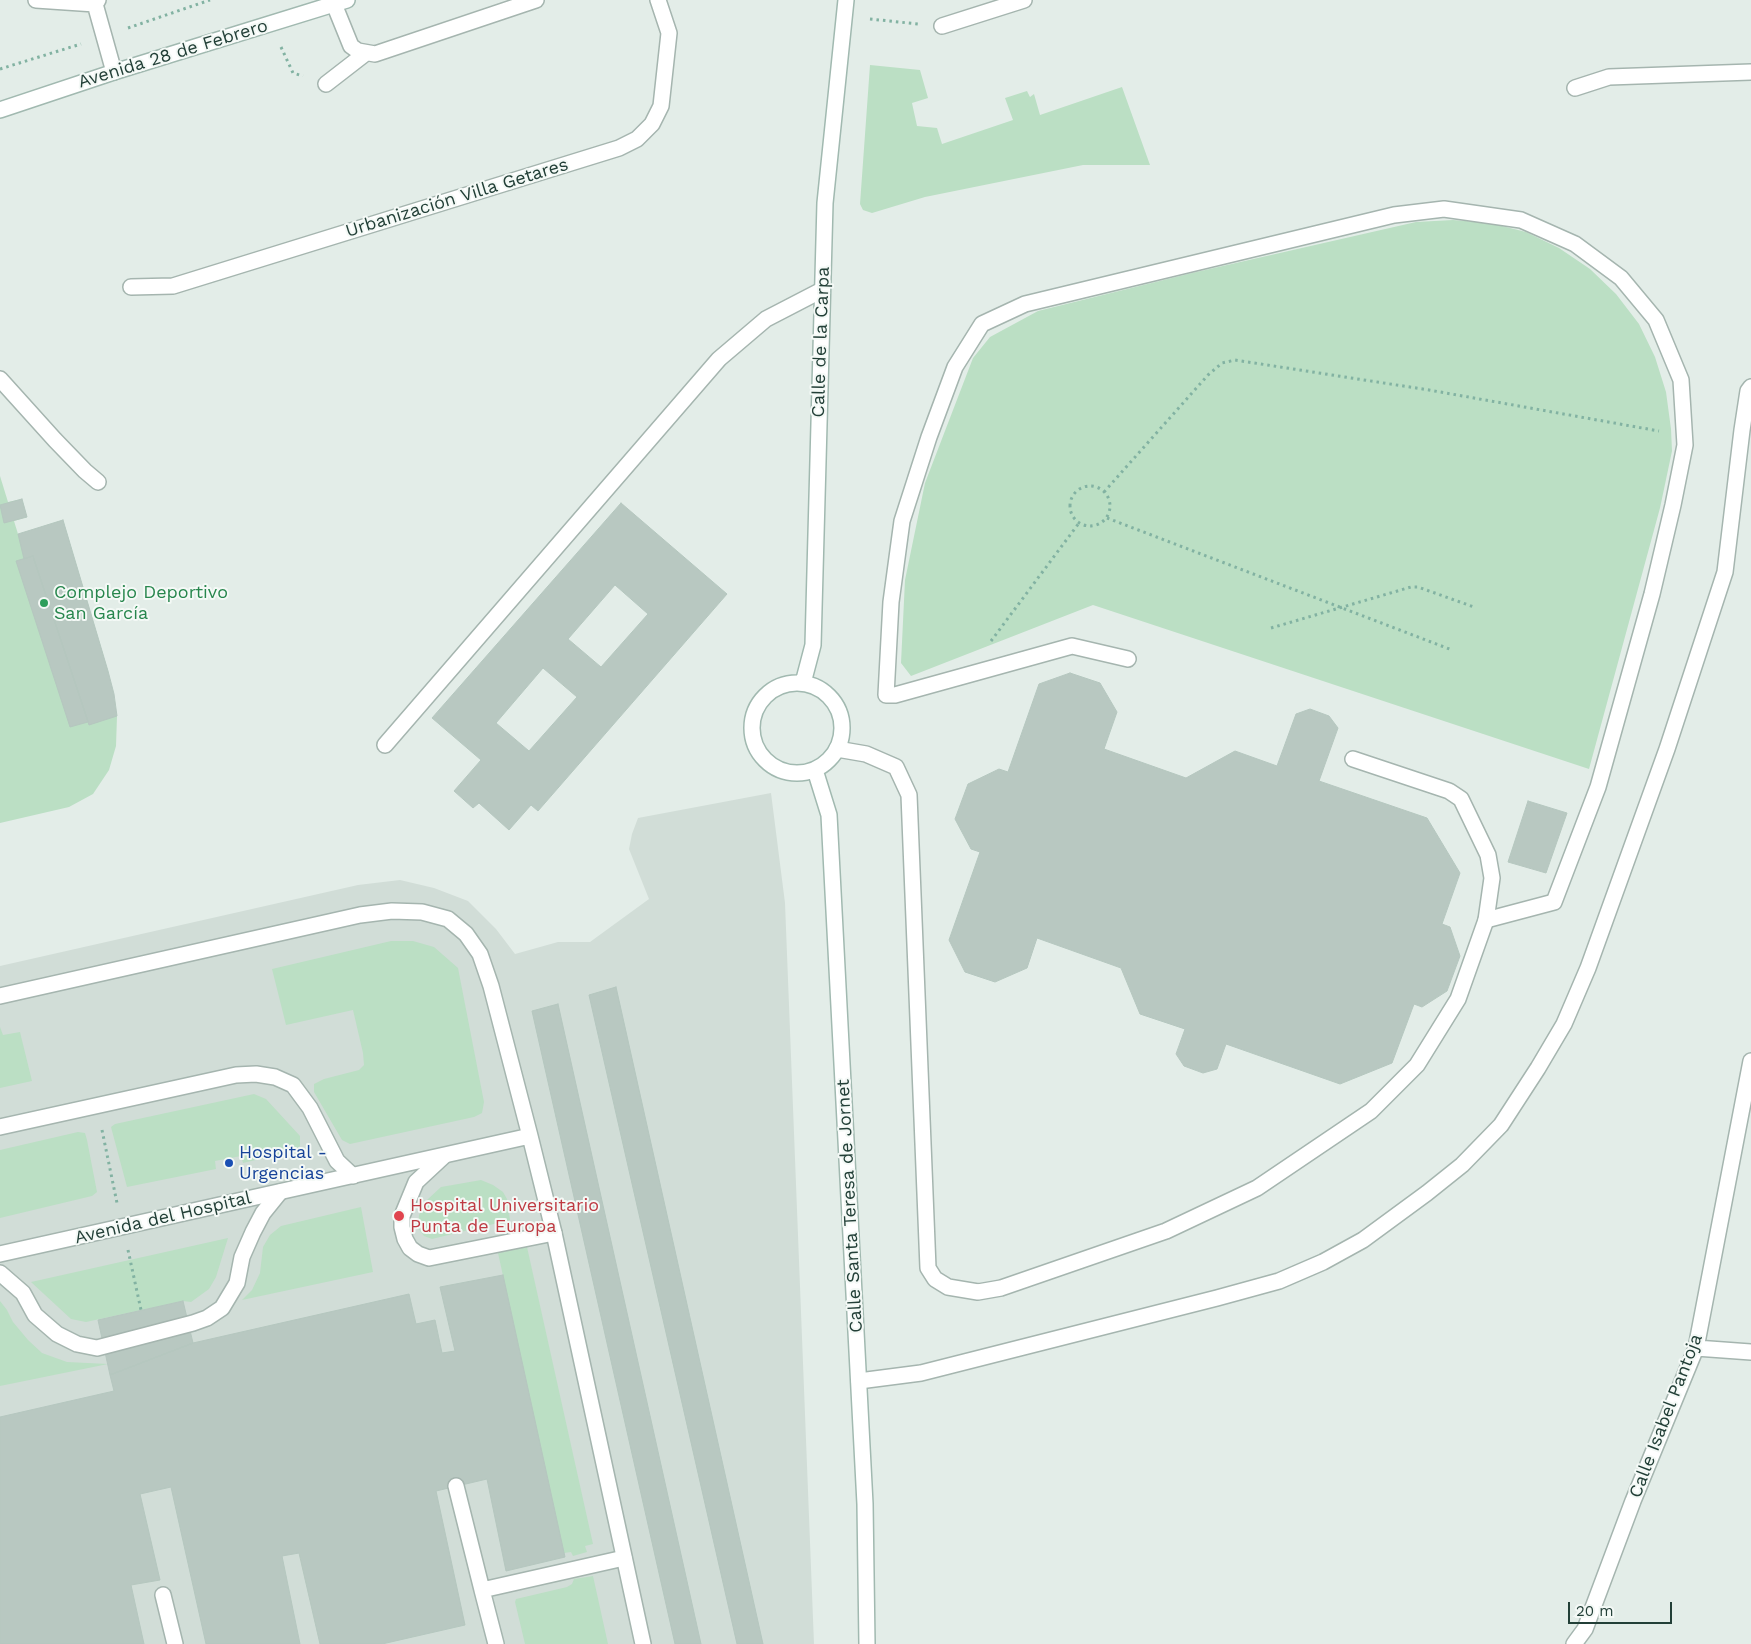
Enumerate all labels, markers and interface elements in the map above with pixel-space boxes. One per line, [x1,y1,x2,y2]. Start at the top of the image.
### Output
street label: Avenida 28 de Febrero [76,15,270,93]
street label: Urbanización Villa Getares [343,154,571,242]
street label: Calle de la Carpa [808,266,834,418]
place label: Complejo Deportivo San García [54,582,228,624]
marker: Complejo Deportivo San García [38,597,50,609]
street label: Calle Santa Teresa de Jornet [833,1079,867,1333]
place label: Hospital - Urgencias [239,1142,327,1184]
marker: Hospital - Urgencias [223,1157,235,1169]
street label: Avenida del Hospital [73,1187,253,1249]
place label: Hospital Universitario Punta de Europa [410,1195,599,1238]
marker: Hospital Universitario Punta de Europa [392,1209,406,1223]
street label: Calle Isabel Pantoja [1625,1331,1707,1501]
scale bar [1571,1592,1675,1624]
text: 20 m [1576,1602,1614,1620]

